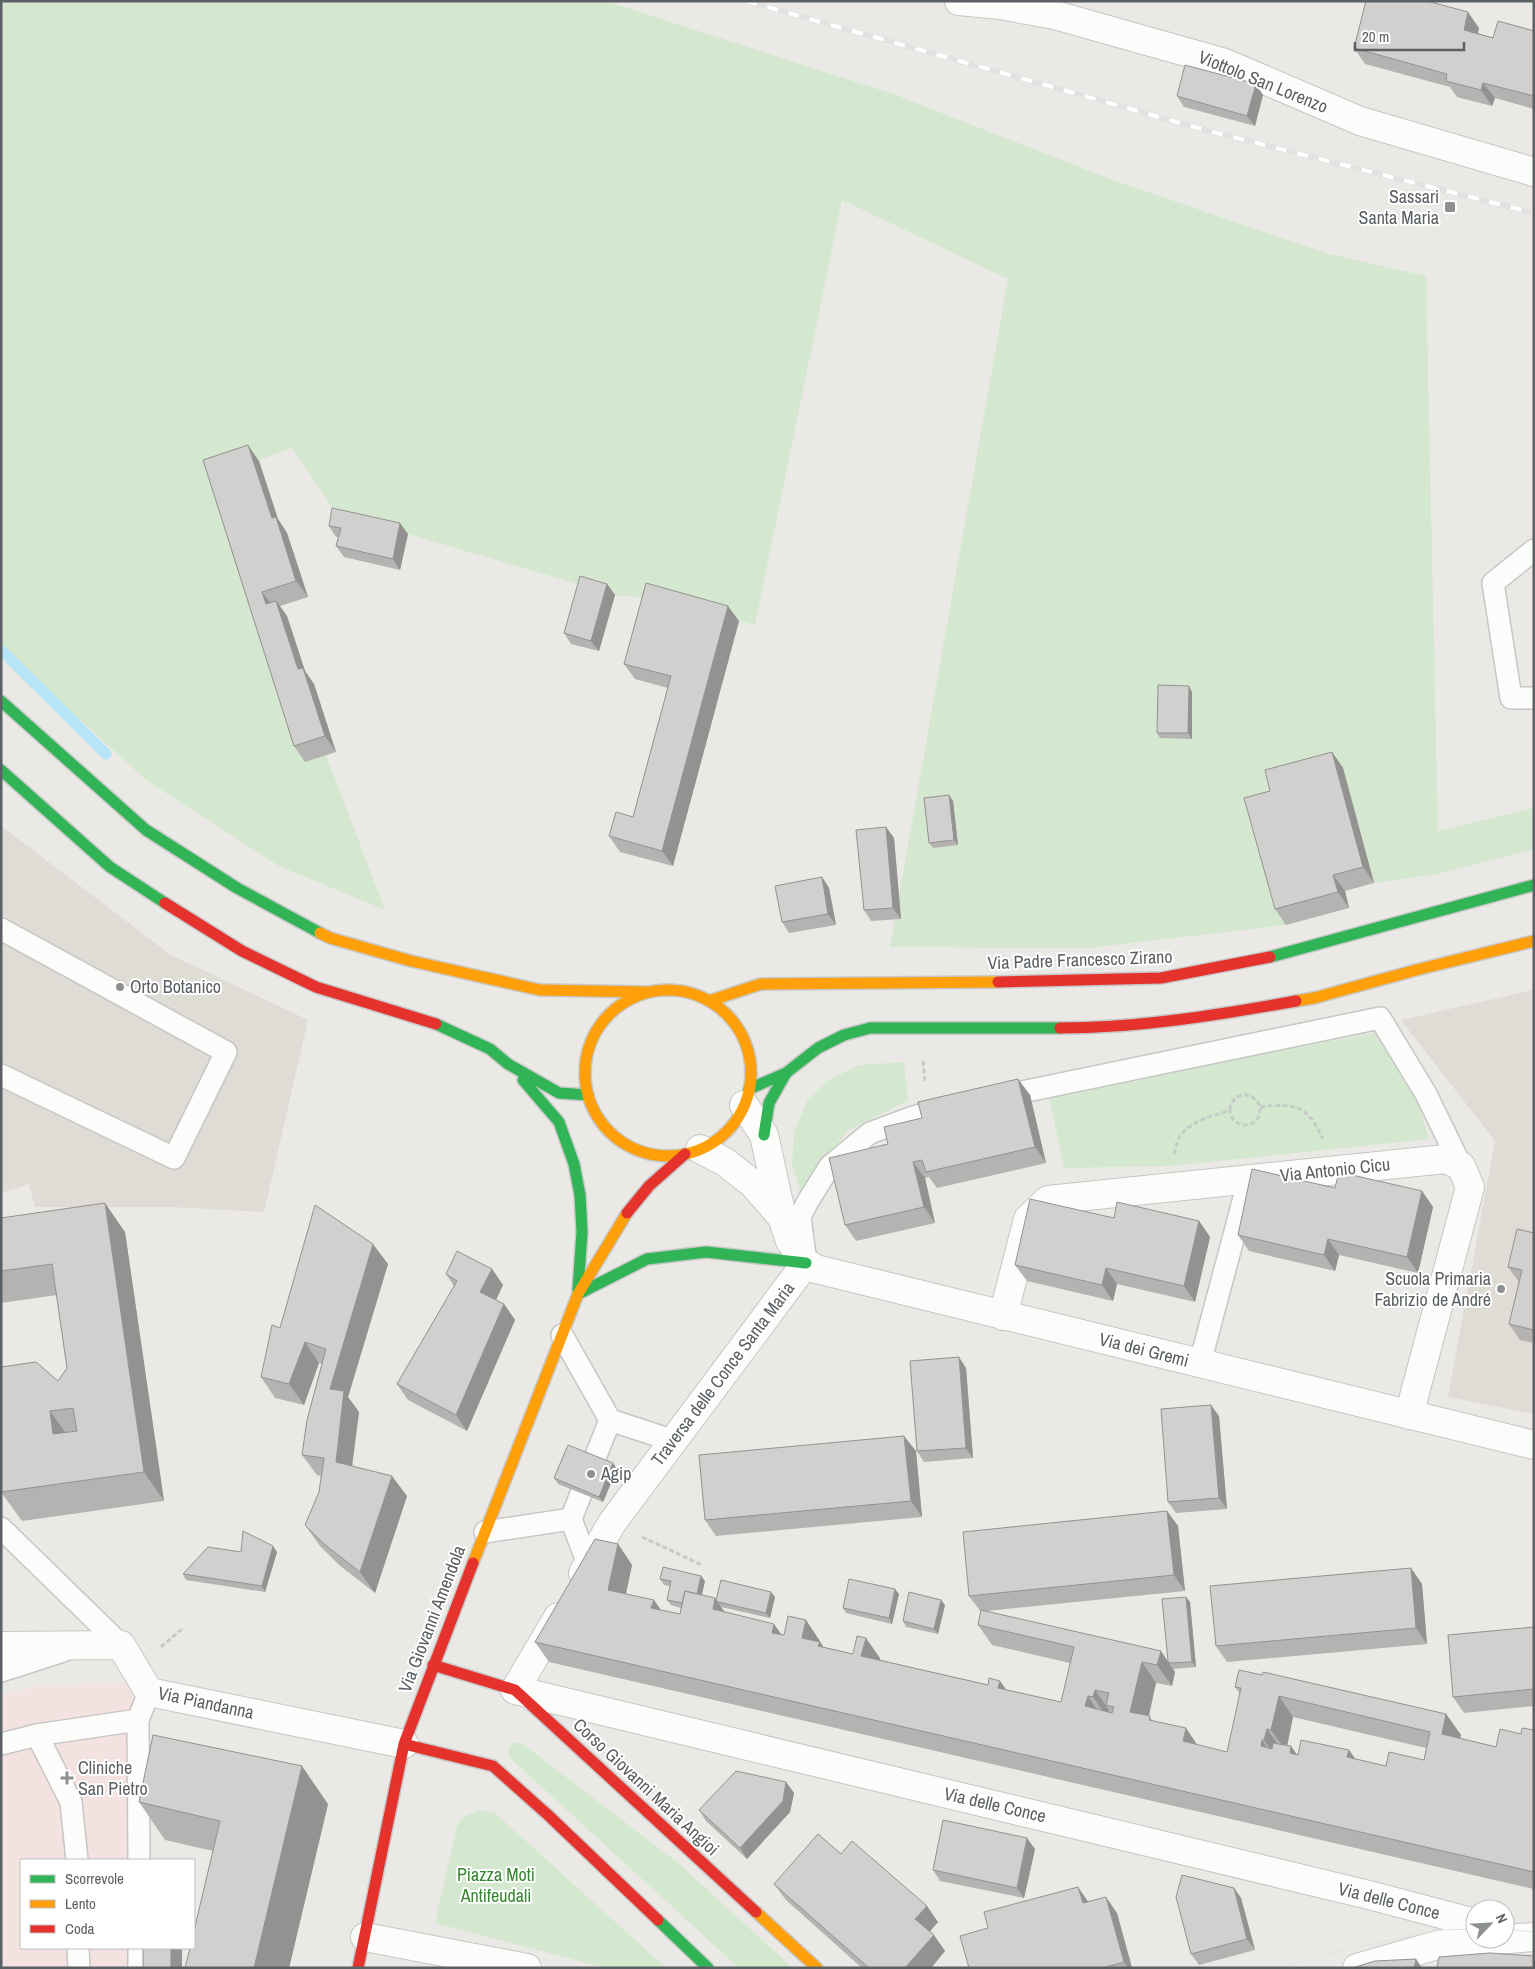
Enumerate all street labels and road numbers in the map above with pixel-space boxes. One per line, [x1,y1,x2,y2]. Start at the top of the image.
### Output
street label: Viottolo San Lorenzo [1195,44,1332,119]
street label: Via Padre Francesco Zirano [987,944,1173,975]
street label: Via Antonio Cicu [1279,1151,1391,1188]
street label: Traversa delle Conce Santa Maria [645,1277,800,1471]
street label: Via dei Gremi [1097,1326,1192,1373]
street label: Via Giovanni Amendola [392,1542,471,1696]
street label: Via Piandanna [156,1680,256,1725]
street label: Corso Giovanni Maria Angioi [568,1712,725,1861]
street label: Via delle Conce [942,1781,1049,1828]
street label: Via delle Conce [1336,1876,1443,1925]

